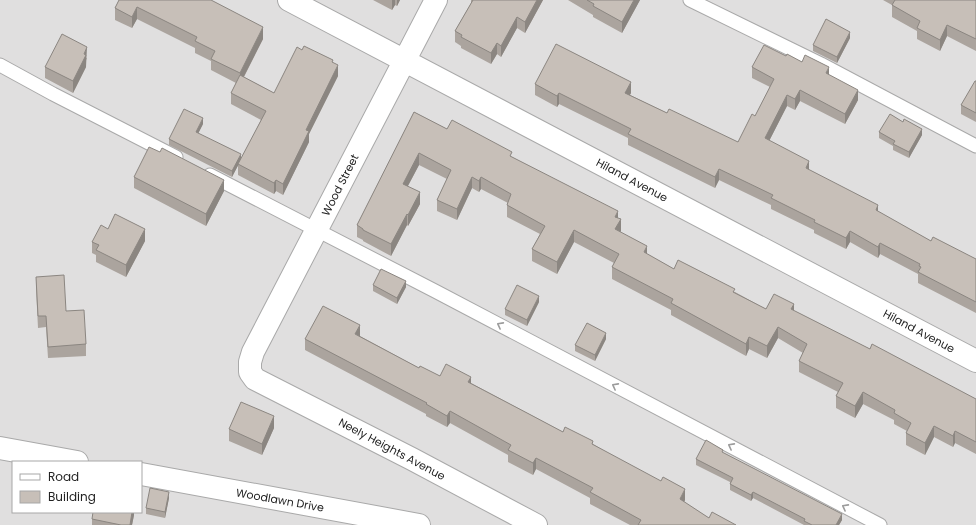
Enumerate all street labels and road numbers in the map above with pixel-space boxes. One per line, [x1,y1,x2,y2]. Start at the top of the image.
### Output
street label: Wood Street [318,151,362,219]
street label: Hiland Avenue [593,154,671,206]
street label: Hiland Avenue [880,305,958,357]
street label: Neely Heights Avenue [336,414,448,484]
street label: Woodlawn Drive [235,484,325,516]

